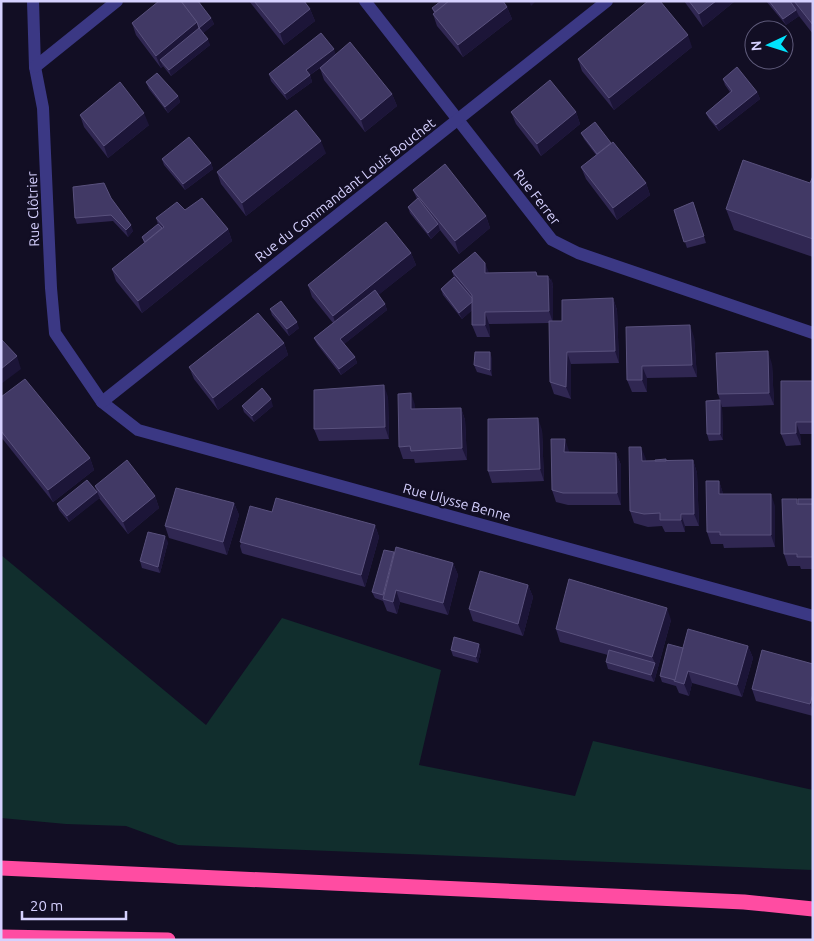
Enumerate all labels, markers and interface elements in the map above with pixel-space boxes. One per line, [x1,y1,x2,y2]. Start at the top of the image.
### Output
north arrow [744,20,794,70]
text: N [748,40,764,52]
street label: Rue du Commandant Louis Bouchet [252,114,439,265]
street label: Rue Ferrer [510,166,564,229]
street label: Rue Clôtrier [24,170,42,247]
street label: Rue Ulysse Benne [401,480,513,524]
scale bar [22,888,126,920]
text: 20 m [30,897,63,914]

